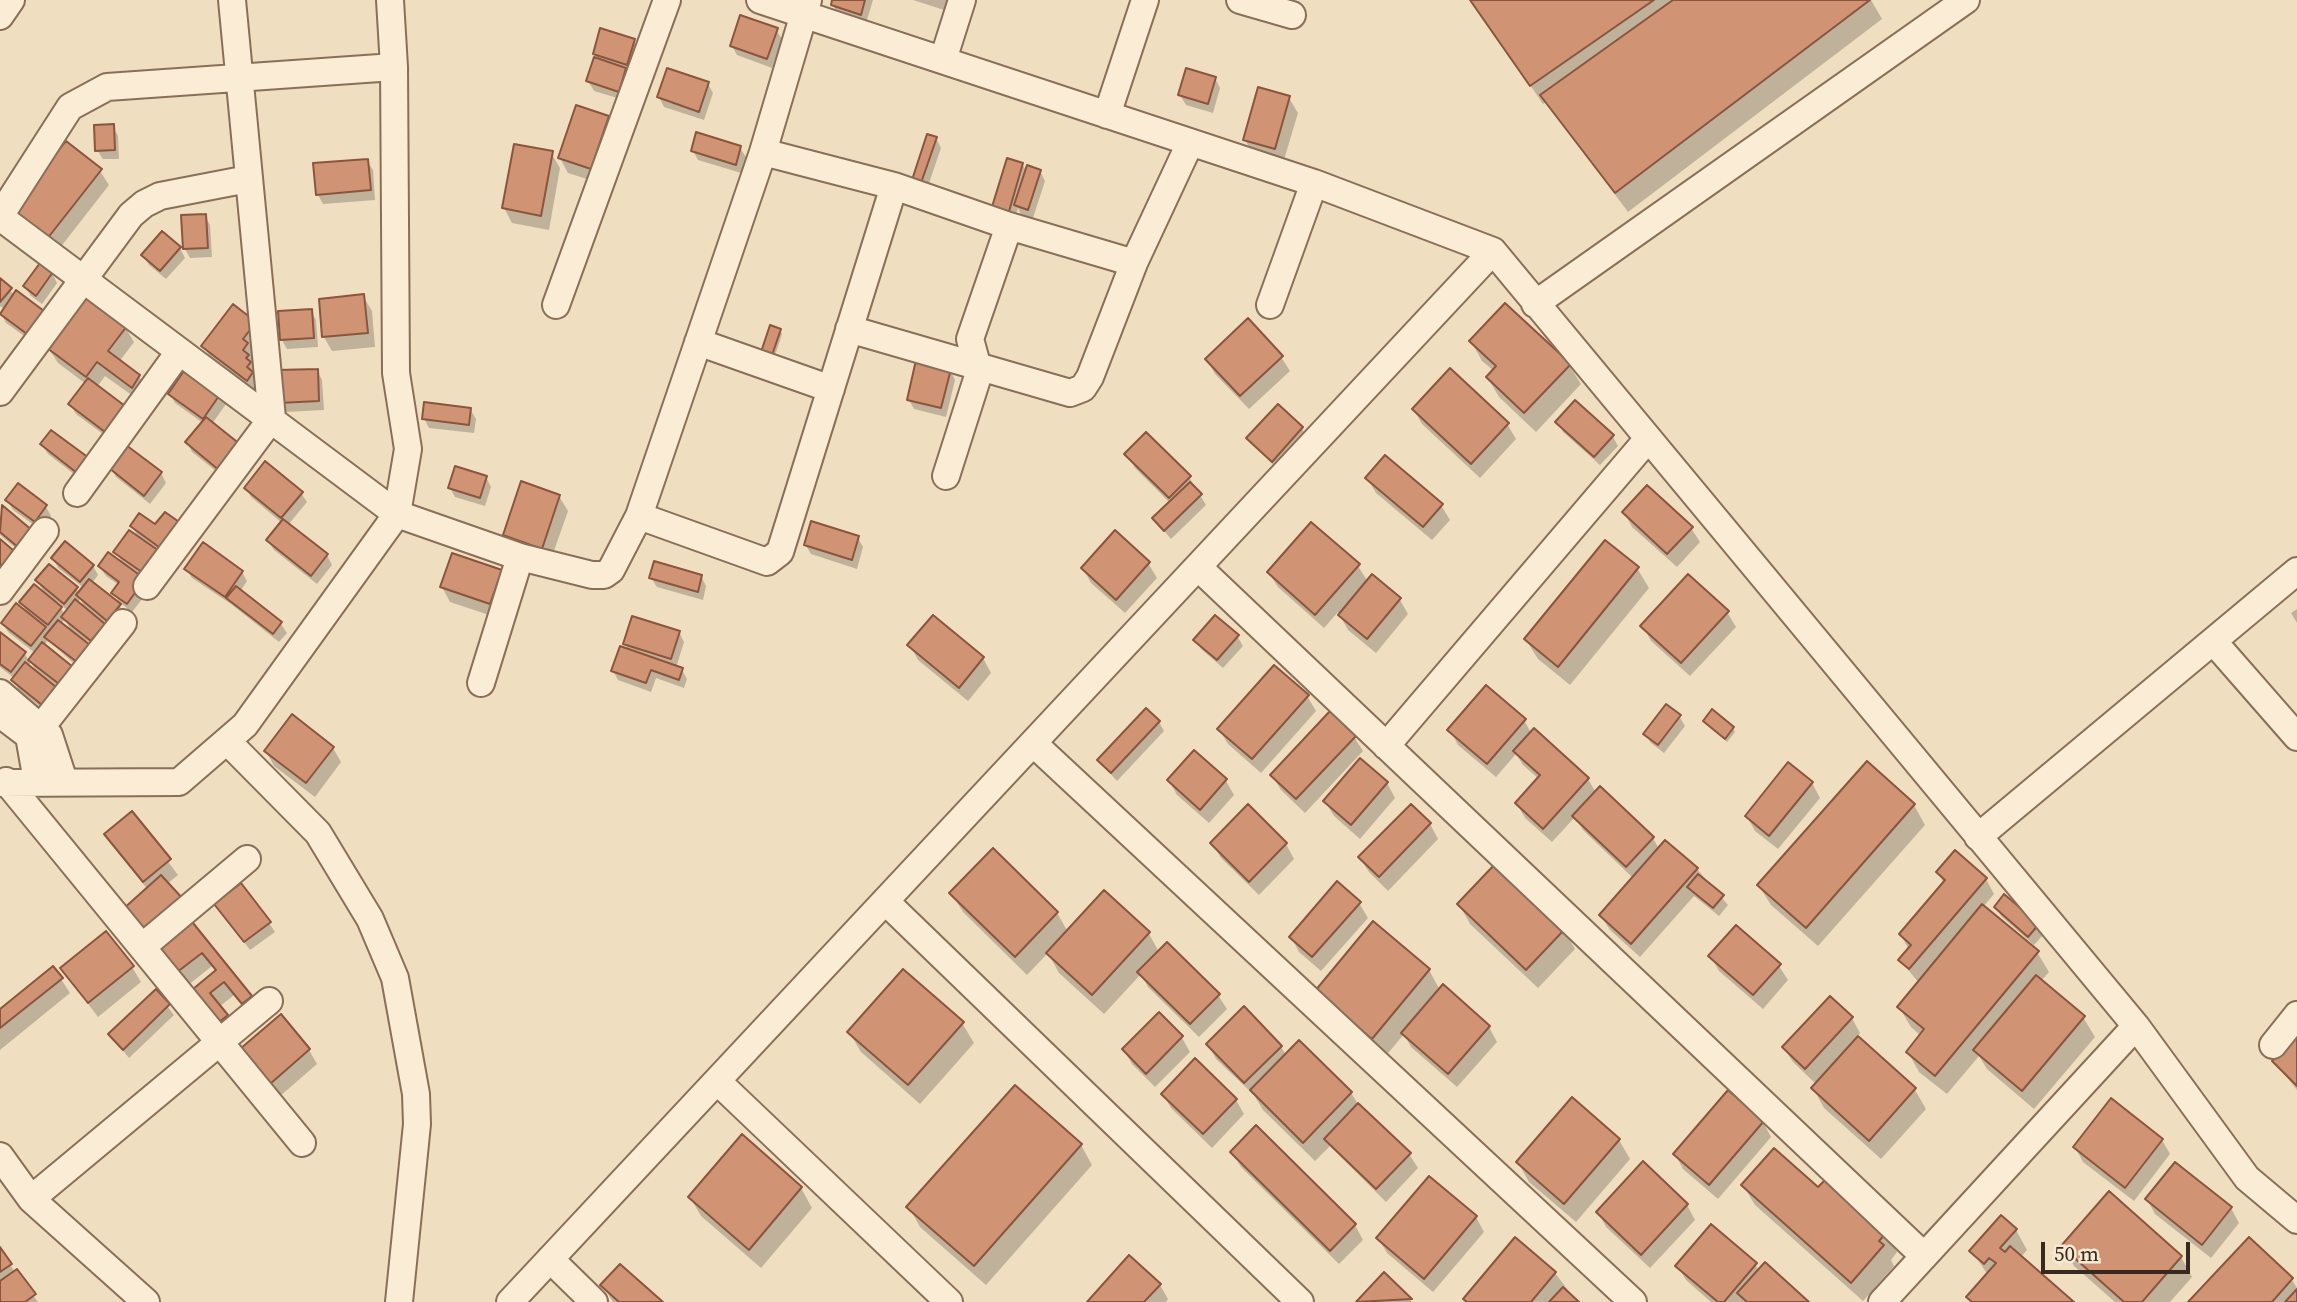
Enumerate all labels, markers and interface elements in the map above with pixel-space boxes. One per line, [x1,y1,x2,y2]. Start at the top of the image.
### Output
scale bar [2045,1228,2194,1272]
text: 50 m [2054,1239,2099,1268]

